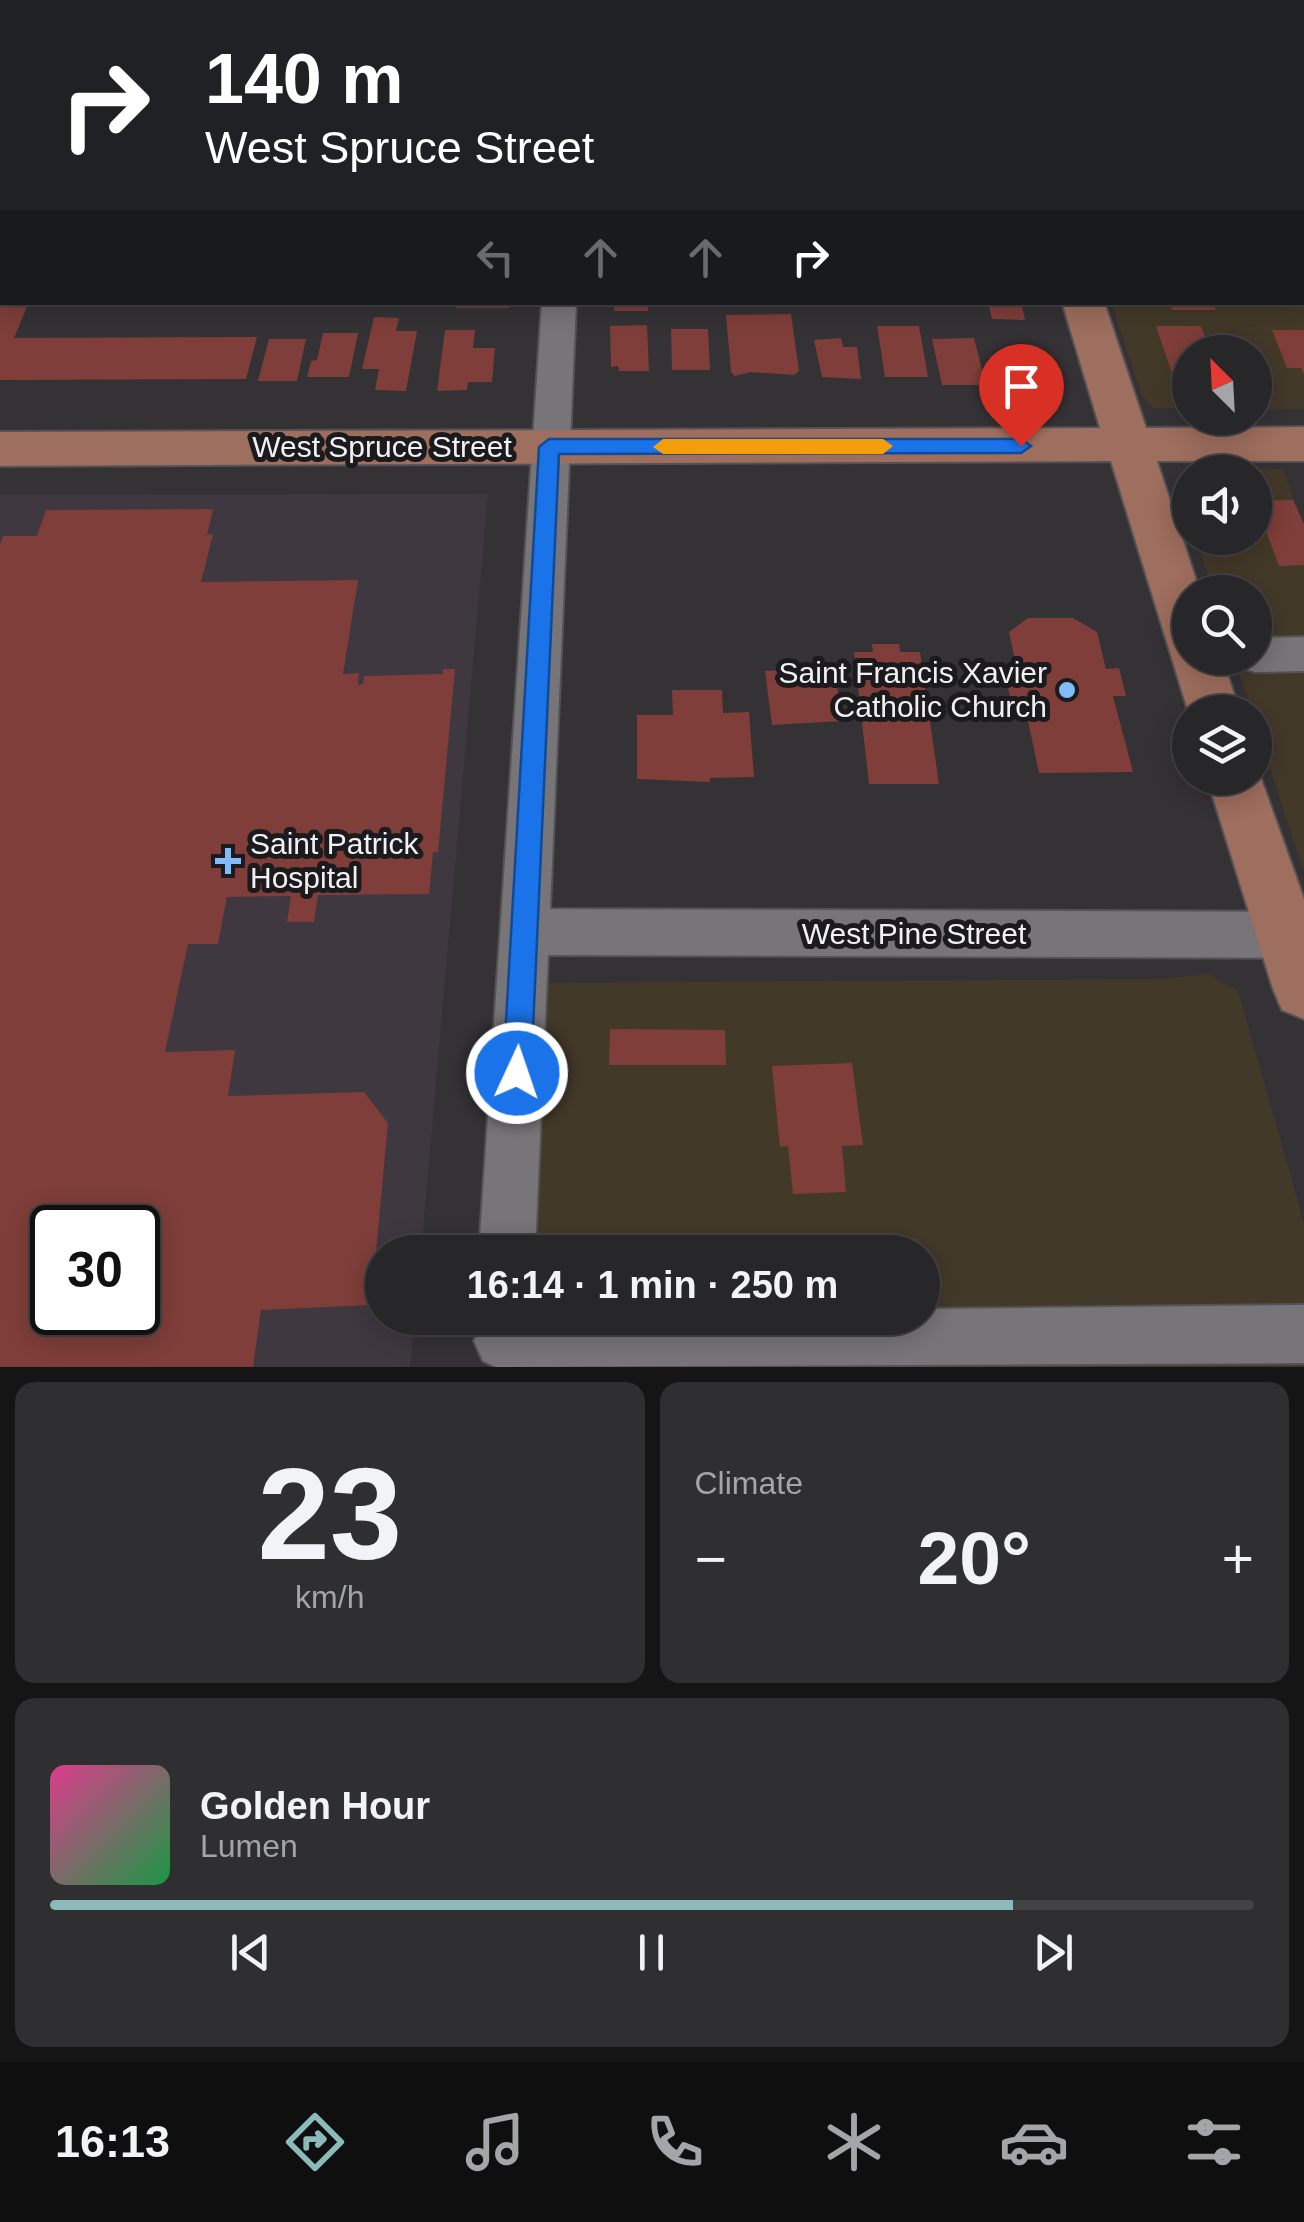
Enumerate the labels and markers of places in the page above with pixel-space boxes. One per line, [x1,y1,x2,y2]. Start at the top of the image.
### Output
pin [979,344,1064,447]
place label: Saint Francis Xavier Catholic Church [779,656,1047,723]
marker: Saint Francis Xavier Catholic Church [1056,679,1078,701]
place label: Saint Patrick Hospital [250,827,419,894]
marker: Saint Patrick Hospital [215,848,241,874]

